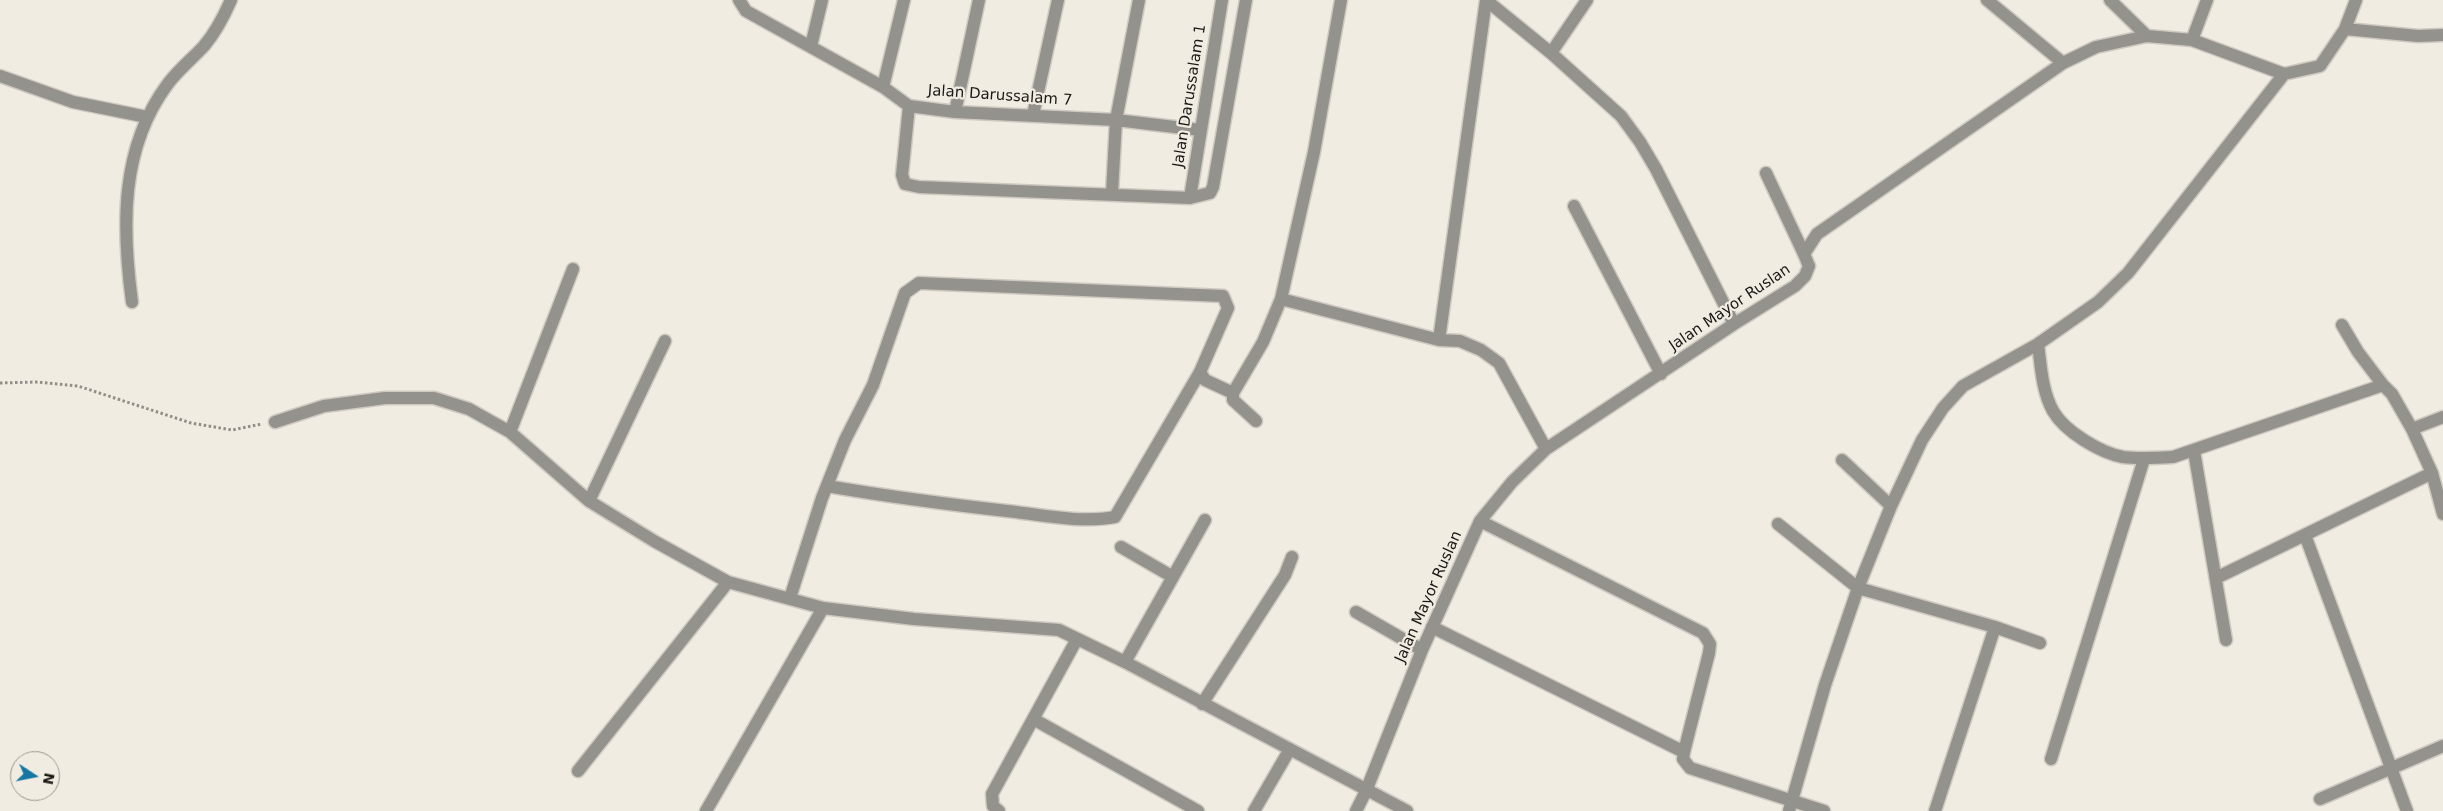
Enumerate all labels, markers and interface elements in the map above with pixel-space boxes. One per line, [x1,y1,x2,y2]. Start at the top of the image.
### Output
street label: Jalan Darussalam 1 [1170,23,1210,169]
street label: Jalan Darussalam 7 [927,82,1073,110]
street label: Jalan Mayor Ruslan [1666,261,1794,355]
street label: Jalan Mayor Ruslan [1392,528,1466,666]
north arrow [10,751,60,801]
text: N [40,771,58,786]

